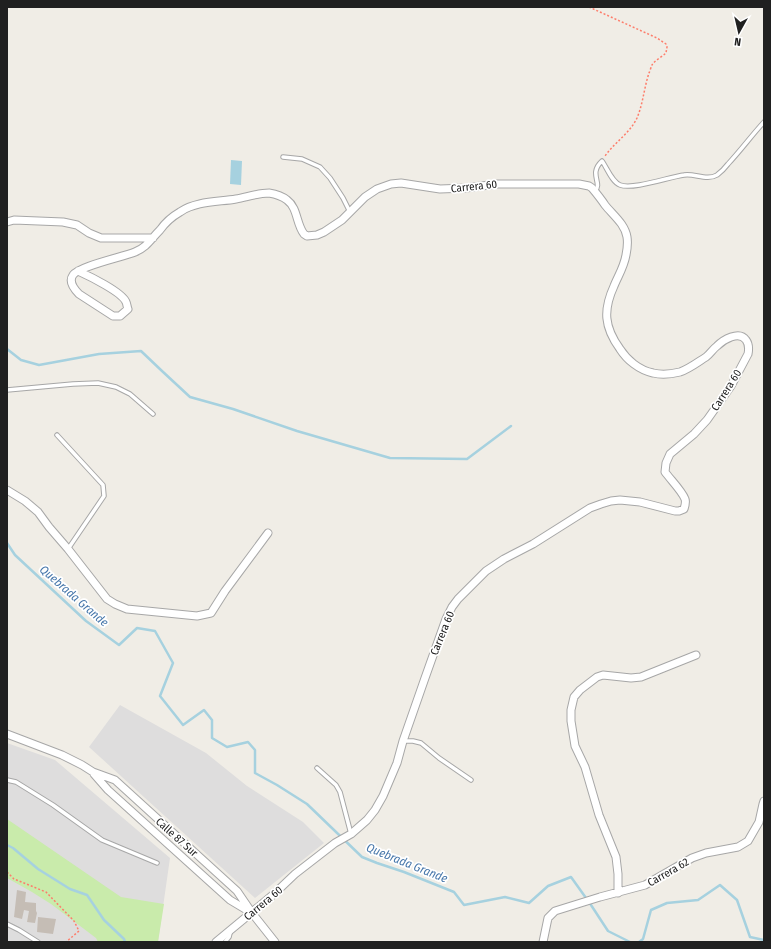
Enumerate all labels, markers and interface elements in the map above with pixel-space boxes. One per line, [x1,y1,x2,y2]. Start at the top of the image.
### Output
north arrow [719,12,759,52]
text: N [734,35,742,48]
street label: Carrera 60 [450,178,498,195]
street label: Carrera 60 [709,367,744,413]
water label: Quebrada Grande [37,562,111,630]
street label: Carrera 60 [428,609,457,657]
street label: Calle 87 Sur [153,815,200,860]
water label: Quebrada Grande [364,840,450,886]
street label: Carrera 62 [645,855,691,889]
street label: Carrera 60 [241,883,285,923]

